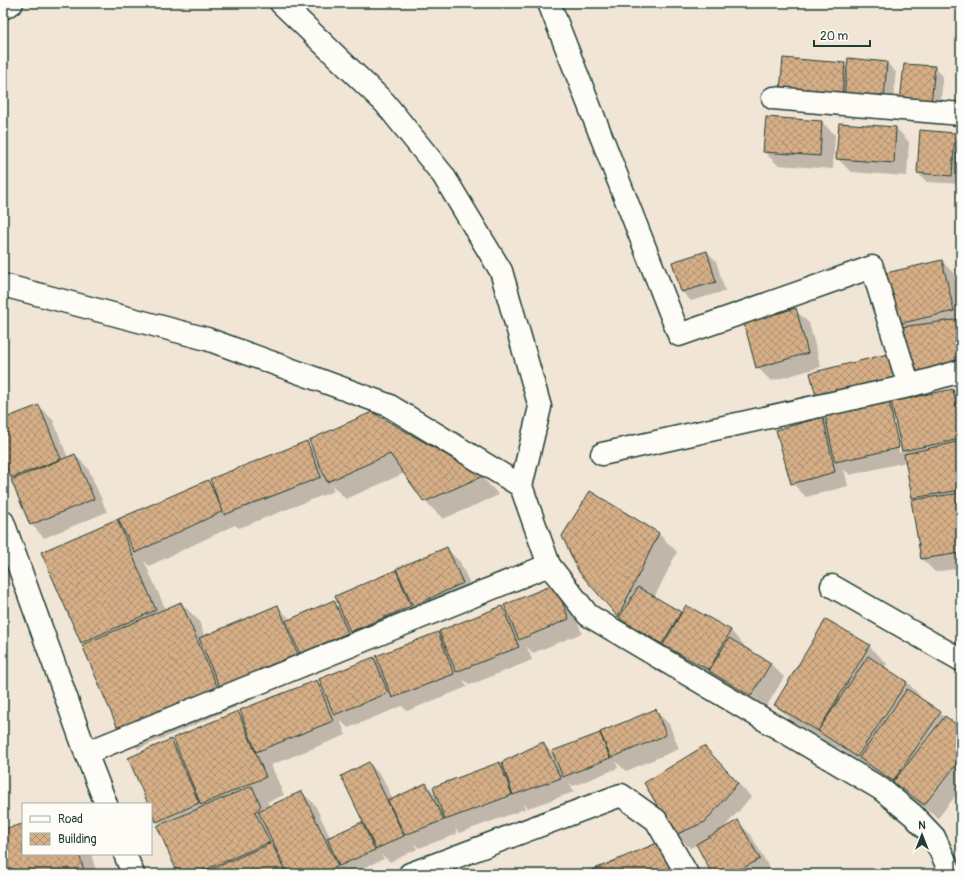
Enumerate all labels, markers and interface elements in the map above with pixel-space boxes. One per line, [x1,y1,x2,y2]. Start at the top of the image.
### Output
scale bar [814,22,870,48]
text: 20 m [820,29,849,44]
legend [22,803,152,855]
text: Road [58,812,83,827]
north arrow [902,815,942,855]
text: N [918,819,926,832]
text: Building [58,832,97,847]

